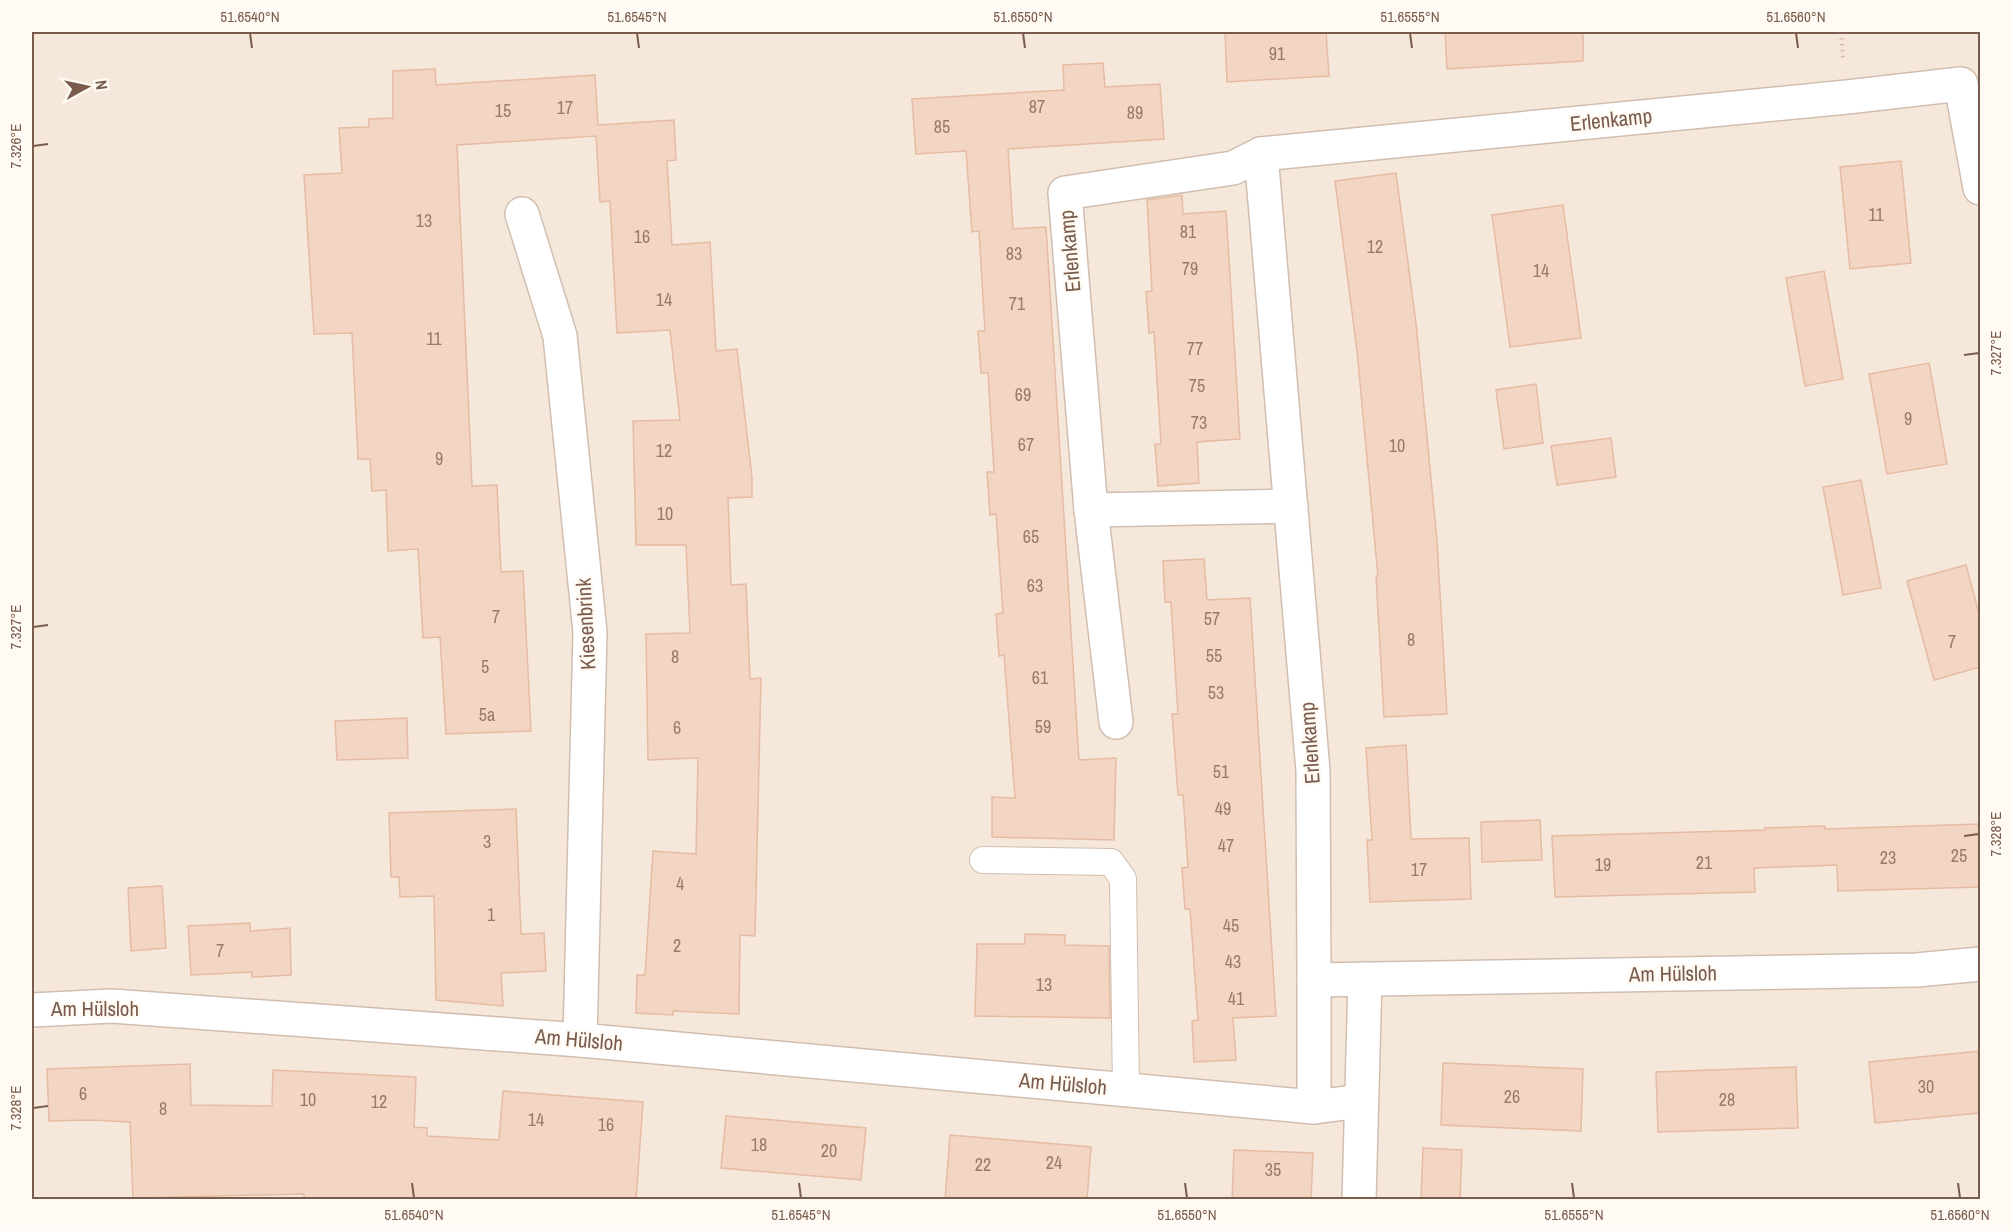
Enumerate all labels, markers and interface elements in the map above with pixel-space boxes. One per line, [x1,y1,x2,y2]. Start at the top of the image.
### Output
text: 51.6540°N [220,6,280,27]
text: 51.6545°N [607,6,667,27]
text: 51.6550°N [993,6,1053,27]
text: 51.6555°N [1380,6,1440,27]
text: 51.6560°N [1766,6,1826,27]
house number: 91 [1269,41,1286,66]
north arrow [57,57,117,117]
text: N [90,79,113,91]
house number: 87 [1029,94,1045,119]
house number: 17 [557,95,573,120]
house number: 15 [495,98,511,123]
house number: 89 [1127,100,1143,125]
street label: Erlenkamp [1569,101,1653,138]
house number: 85 [934,114,950,139]
text: 7.326°E [5,124,26,169]
house number: 11 [1868,202,1884,227]
house number: 13 [416,208,432,233]
street label: Erlenkamp [1051,209,1088,293]
house number: 81 [1180,219,1197,244]
house number: 16 [634,224,650,249]
house number: 12 [1367,234,1383,259]
house number: 83 [1006,241,1022,266]
house number: 79 [1182,256,1198,281]
house number: 14 [1533,258,1549,283]
house number: 14 [656,287,672,312]
house number: 71 [1009,291,1026,316]
house number: 11 [426,326,442,351]
text: 7.327°E [1985,331,2006,376]
house number: 77 [1187,336,1203,361]
house number: 75 [1189,373,1205,398]
house number: 69 [1015,382,1031,407]
house number: 9 [1904,406,1912,431]
house number: 73 [1191,410,1207,435]
house number: 67 [1018,432,1034,457]
house number: 10 [1389,433,1405,458]
house number: 12 [656,438,672,463]
house number: 9 [435,446,443,471]
house number: 10 [657,501,673,526]
house number: 65 [1023,524,1039,549]
house number: 63 [1027,573,1043,598]
street label: Kiesenbrink [569,577,602,671]
house number: 7 [492,604,500,629]
text: 7.327°E [5,605,26,650]
house number: 57 [1204,606,1220,631]
house number: 8 [1407,627,1415,652]
house number: 7 [1948,629,1956,654]
house number: 55 [1206,643,1222,668]
house number: 8 [671,644,679,669]
house number: 5 [481,654,489,679]
house number: 61 [1032,665,1049,690]
house number: 53 [1208,680,1224,705]
street label: Erlenkamp [1292,701,1327,785]
house number: 5a [479,702,495,727]
house number: 59 [1035,714,1051,739]
house number: 6 [673,715,681,740]
house number: 51 [1213,759,1230,784]
house number: 49 [1215,796,1231,821]
text: 7.328°E [1985,812,2006,857]
house number: 3 [483,829,491,854]
house number: 47 [1218,833,1234,858]
house number: 25 [1951,843,1967,868]
house number: 23 [1880,845,1896,870]
house number: 21 [1696,850,1713,875]
house number: 19 [1595,852,1611,877]
house number: 17 [1411,857,1427,882]
house number: 4 [676,871,684,896]
house number: 1 [487,902,496,927]
house number: 45 [1223,913,1239,938]
house number: 2 [673,933,681,958]
house number: 7 [216,938,224,963]
house number: 43 [1225,949,1241,974]
street label: Am Hülsloh [1628,958,1717,989]
house number: 13 [1036,972,1052,997]
house number: 41 [1228,986,1245,1011]
street label: Am Hülsloh [50,994,139,1023]
street label: Am Hülsloh [533,1021,624,1058]
street label: Am Hülsloh [1017,1065,1108,1102]
house number: 30 [1918,1074,1934,1099]
house number: 6 [79,1081,87,1106]
house number: 26 [1504,1084,1520,1109]
text: 7.328°E [5,1086,26,1131]
house number: 10 [300,1087,316,1112]
house number: 28 [1719,1087,1735,1112]
house number: 12 [371,1089,387,1114]
house number: 8 [159,1096,167,1121]
house number: 14 [528,1107,544,1132]
house number: 16 [598,1112,614,1137]
house number: 18 [751,1132,767,1157]
house number: 20 [821,1138,837,1163]
house number: 24 [1046,1150,1062,1175]
house number: 22 [975,1152,991,1177]
house number: 35 [1265,1157,1281,1182]
text: 51.6540°N [384,1204,444,1225]
text: 51.6545°N [771,1204,831,1225]
text: 51.6550°N [1157,1204,1217,1225]
text: 51.6555°N [1544,1204,1604,1225]
text: 51.6560°N [1930,1204,1990,1225]

